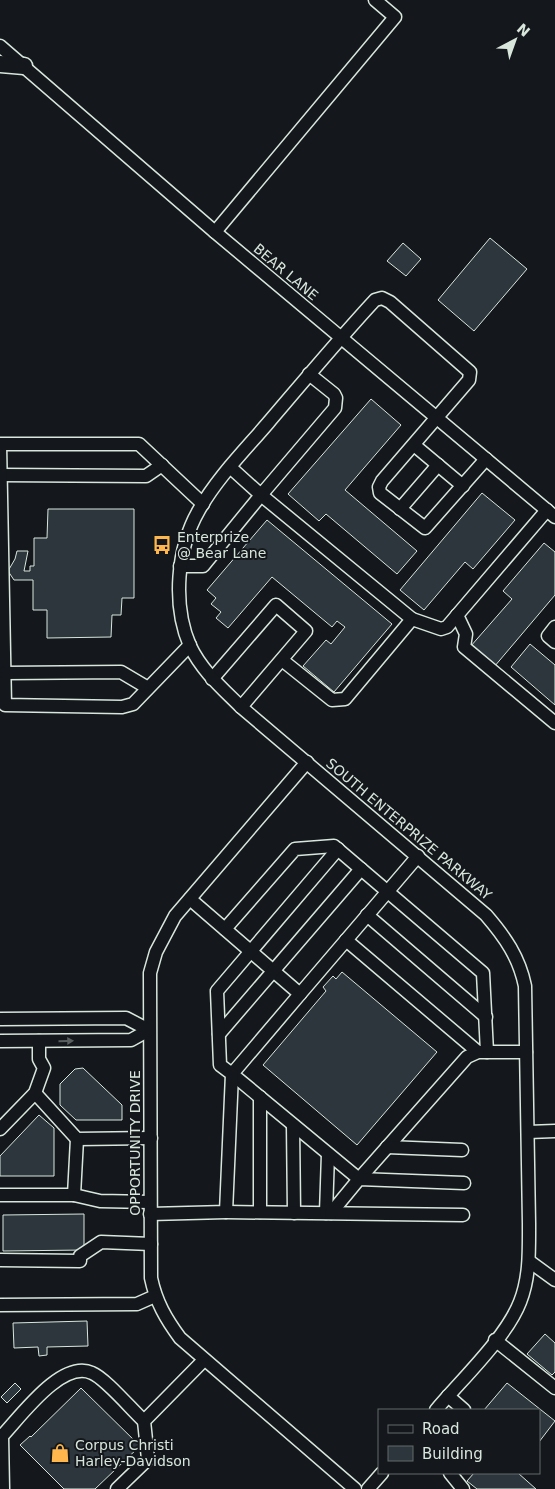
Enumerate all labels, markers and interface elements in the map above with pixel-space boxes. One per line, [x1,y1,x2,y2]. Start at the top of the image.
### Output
north arrow [490,15,540,65]
text: N [514,20,533,40]
street label: BEAR LANE [251,240,321,304]
place label: Enterprize @ Bear Lane [177,529,266,561]
bus stop icon: Enterprize @ Bear Lane [151,534,173,556]
street label: SOUTH ENTERPRIZE PARKWAY [323,755,495,903]
one-way arrow [58,1037,74,1045]
street label: OPPORTUNITY DRIVE [127,1070,143,1216]
legend [378,1409,540,1474]
text: Road [422,1420,460,1438]
place label: Corpus Christi Harley-Davidson [75,1437,191,1469]
shop icon: Corpus Christi Harley-Davidson [49,1442,71,1464]
text: Building [422,1445,483,1463]

